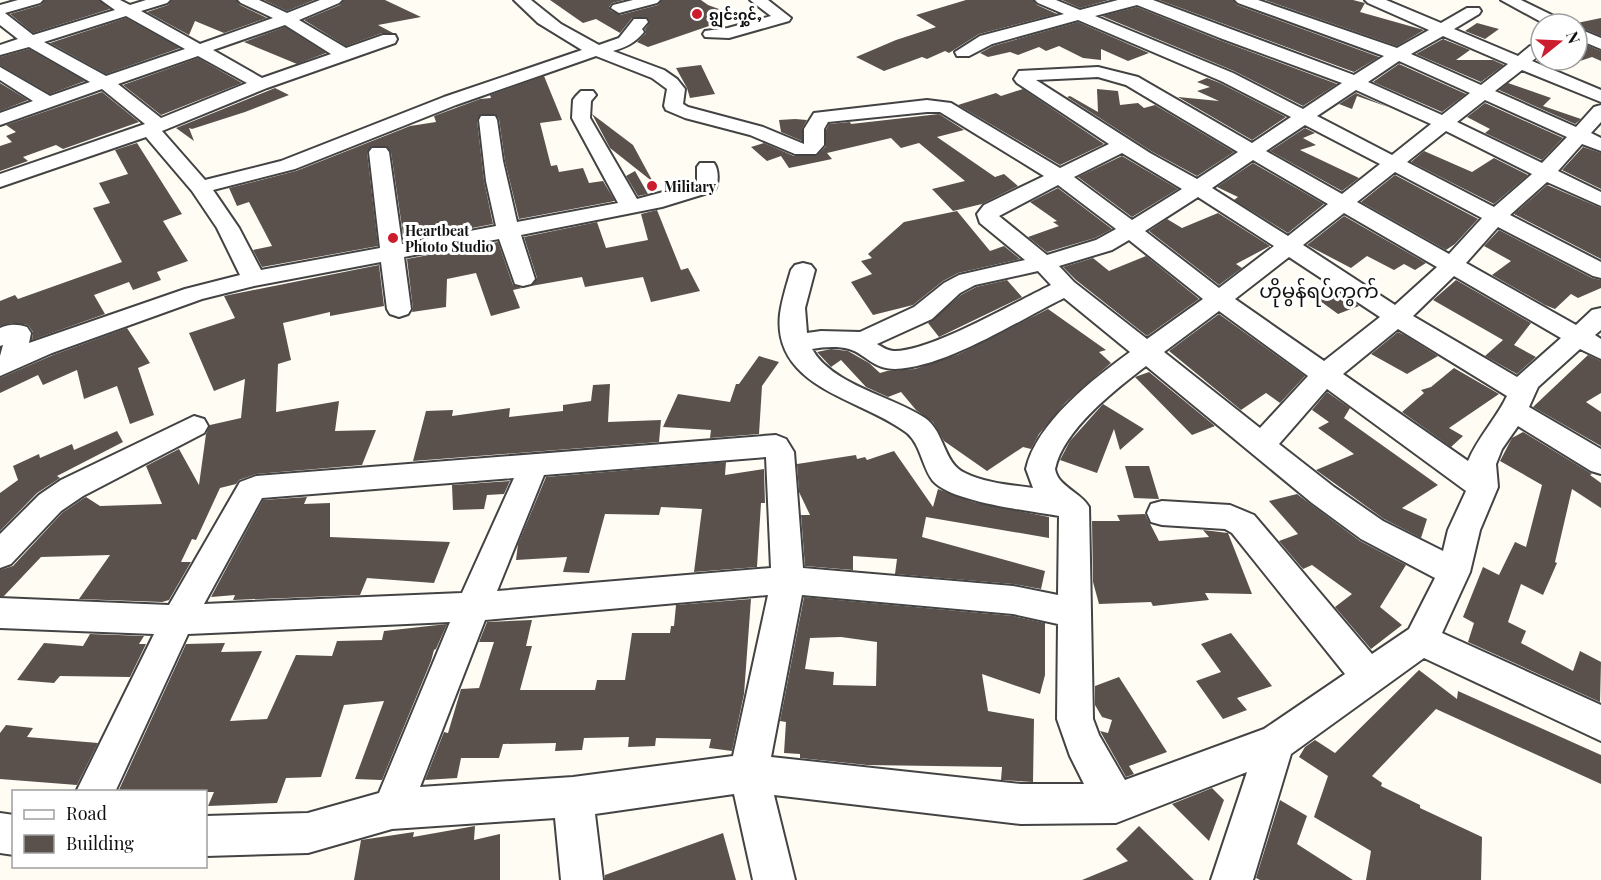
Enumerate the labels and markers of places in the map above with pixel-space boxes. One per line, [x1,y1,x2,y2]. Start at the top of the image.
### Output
place label: ၵျွင်းႁွင်ႇ [709,5,762,28]
marker: ၵျွင်းႁွင်ႇ [690,7,704,21]
place label: Military [664,177,717,196]
marker: Military [645,179,659,193]
place label: Heartbeat Phtoto Studio [405,221,494,256]
marker: Heartbeat Phtoto Studio [386,231,400,245]

